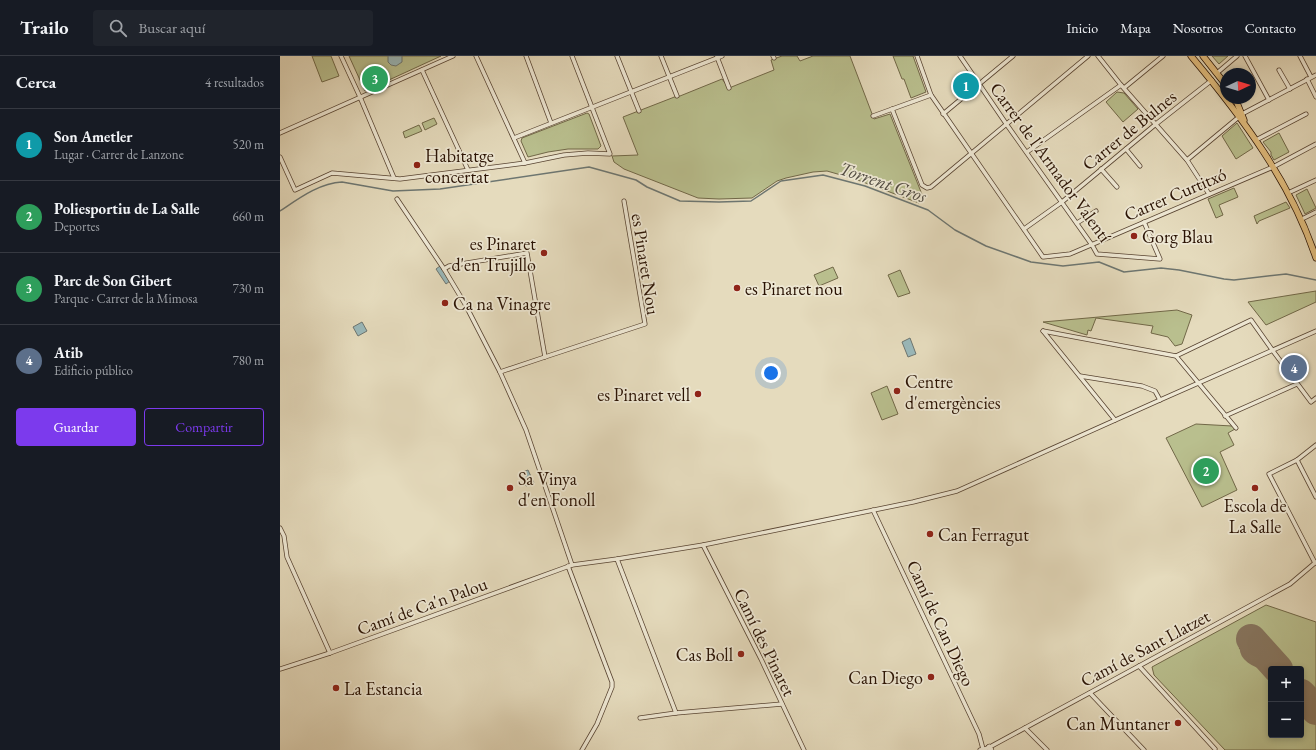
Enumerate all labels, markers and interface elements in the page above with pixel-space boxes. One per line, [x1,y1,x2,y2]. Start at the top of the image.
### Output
search box [93,10,373,46]
text: Trailo [20,15,69,40]
icon: search [107,17,129,39]
text: Buscar aquí [139,18,205,37]
text: Inicio [1067,19,1098,37]
text: Mapa [1120,19,1151,37]
text: Nosotros [1173,19,1223,37]
text: Contacto [1245,19,1296,37]
pin: 3 [362,64,388,94]
north arrow [1220,68,1256,104]
text: Cerca [16,71,56,93]
pin: 1 [953,71,979,101]
text: 4 resultados [205,74,264,91]
street label: Carrer de l'Armador Valentí [985,78,1117,247]
street label: Carrer de Bulnes [1077,85,1181,175]
text: Son Ametler [54,127,132,146]
text: 1 [26,136,32,153]
text: 520 m [233,136,264,153]
place label: Habitatge concertat [425,144,494,188]
text: Lugar · Carrer de Lanzone [54,146,184,163]
water label: Torrent Gros [836,155,931,209]
marker: Habitatge concertat [412,160,422,170]
street label: Carrer Curtitxó [1120,162,1230,226]
text: Poliesportiu de La Salle [54,199,200,218]
text: 2 [26,208,32,225]
text: 660 m [233,208,264,225]
street label: es Pinaret Nou [627,212,665,317]
text: Deportes [54,218,100,235]
place label: Gorg Blau [1142,225,1214,248]
marker: Gorg Blau [1129,231,1139,241]
place label: es Pinaret d'en Trujillo [451,232,536,276]
marker: es Pinaret d'en Trujillo [539,248,549,258]
text: Parc de Son Gibert [54,271,172,290]
place label: es Pinaret nou [745,277,843,300]
text: 3 [26,280,32,297]
text: 730 m [233,280,264,297]
marker: es Pinaret nou [732,283,742,293]
text: Parque · Carrer de la Mimosa [54,290,198,307]
place label: Ca na Vinagre [453,292,551,315]
marker: Ca na Vinagre [440,298,450,308]
text: Atib [54,343,83,362]
text: 4 [26,352,32,369]
text: 780 m [233,352,264,369]
pin: 4 [1281,353,1307,383]
text: Edificio público [54,362,133,379]
your location [761,363,781,383]
place label: Centre d'emergències [905,370,1001,414]
place label: es Pinaret vell [597,383,690,406]
marker: Centre d'emergències [892,386,902,396]
marker: es Pinaret vell [693,389,703,399]
button: Guardar [16,408,136,446]
button: Compartir [144,408,264,446]
pin: 2 [1193,456,1219,486]
place label: Sa Vinya d'en Fonoll [518,467,595,511]
marker: Sa Vinya d'en Fonoll [505,483,515,493]
marker: Escola de La Salle [1250,483,1260,493]
place label: Escola de La Salle [1224,494,1286,538]
place label: Can Ferragut [938,523,1029,546]
marker: Can Ferragut [925,529,935,539]
street label: Camí de Can Diego [902,556,980,690]
street label: Camí de Ca'n Palou [354,572,491,640]
street label: Camí des Pinaret [729,584,801,700]
street label: Camí de Sant Llatzet [1076,604,1214,692]
place label: Cas Boll [676,643,733,666]
marker: Cas Boll [736,649,746,659]
place label: Can Diego [848,666,923,689]
map controls [1268,666,1304,738]
button: + [1268,666,1304,702]
marker: Can Diego [926,672,936,682]
place label: La Estancia [344,677,423,700]
marker: La Estancia [331,683,341,693]
button: − [1268,702,1304,738]
place label: Can Muntaner [1066,712,1170,735]
marker: Can Muntaner [1173,718,1183,728]

